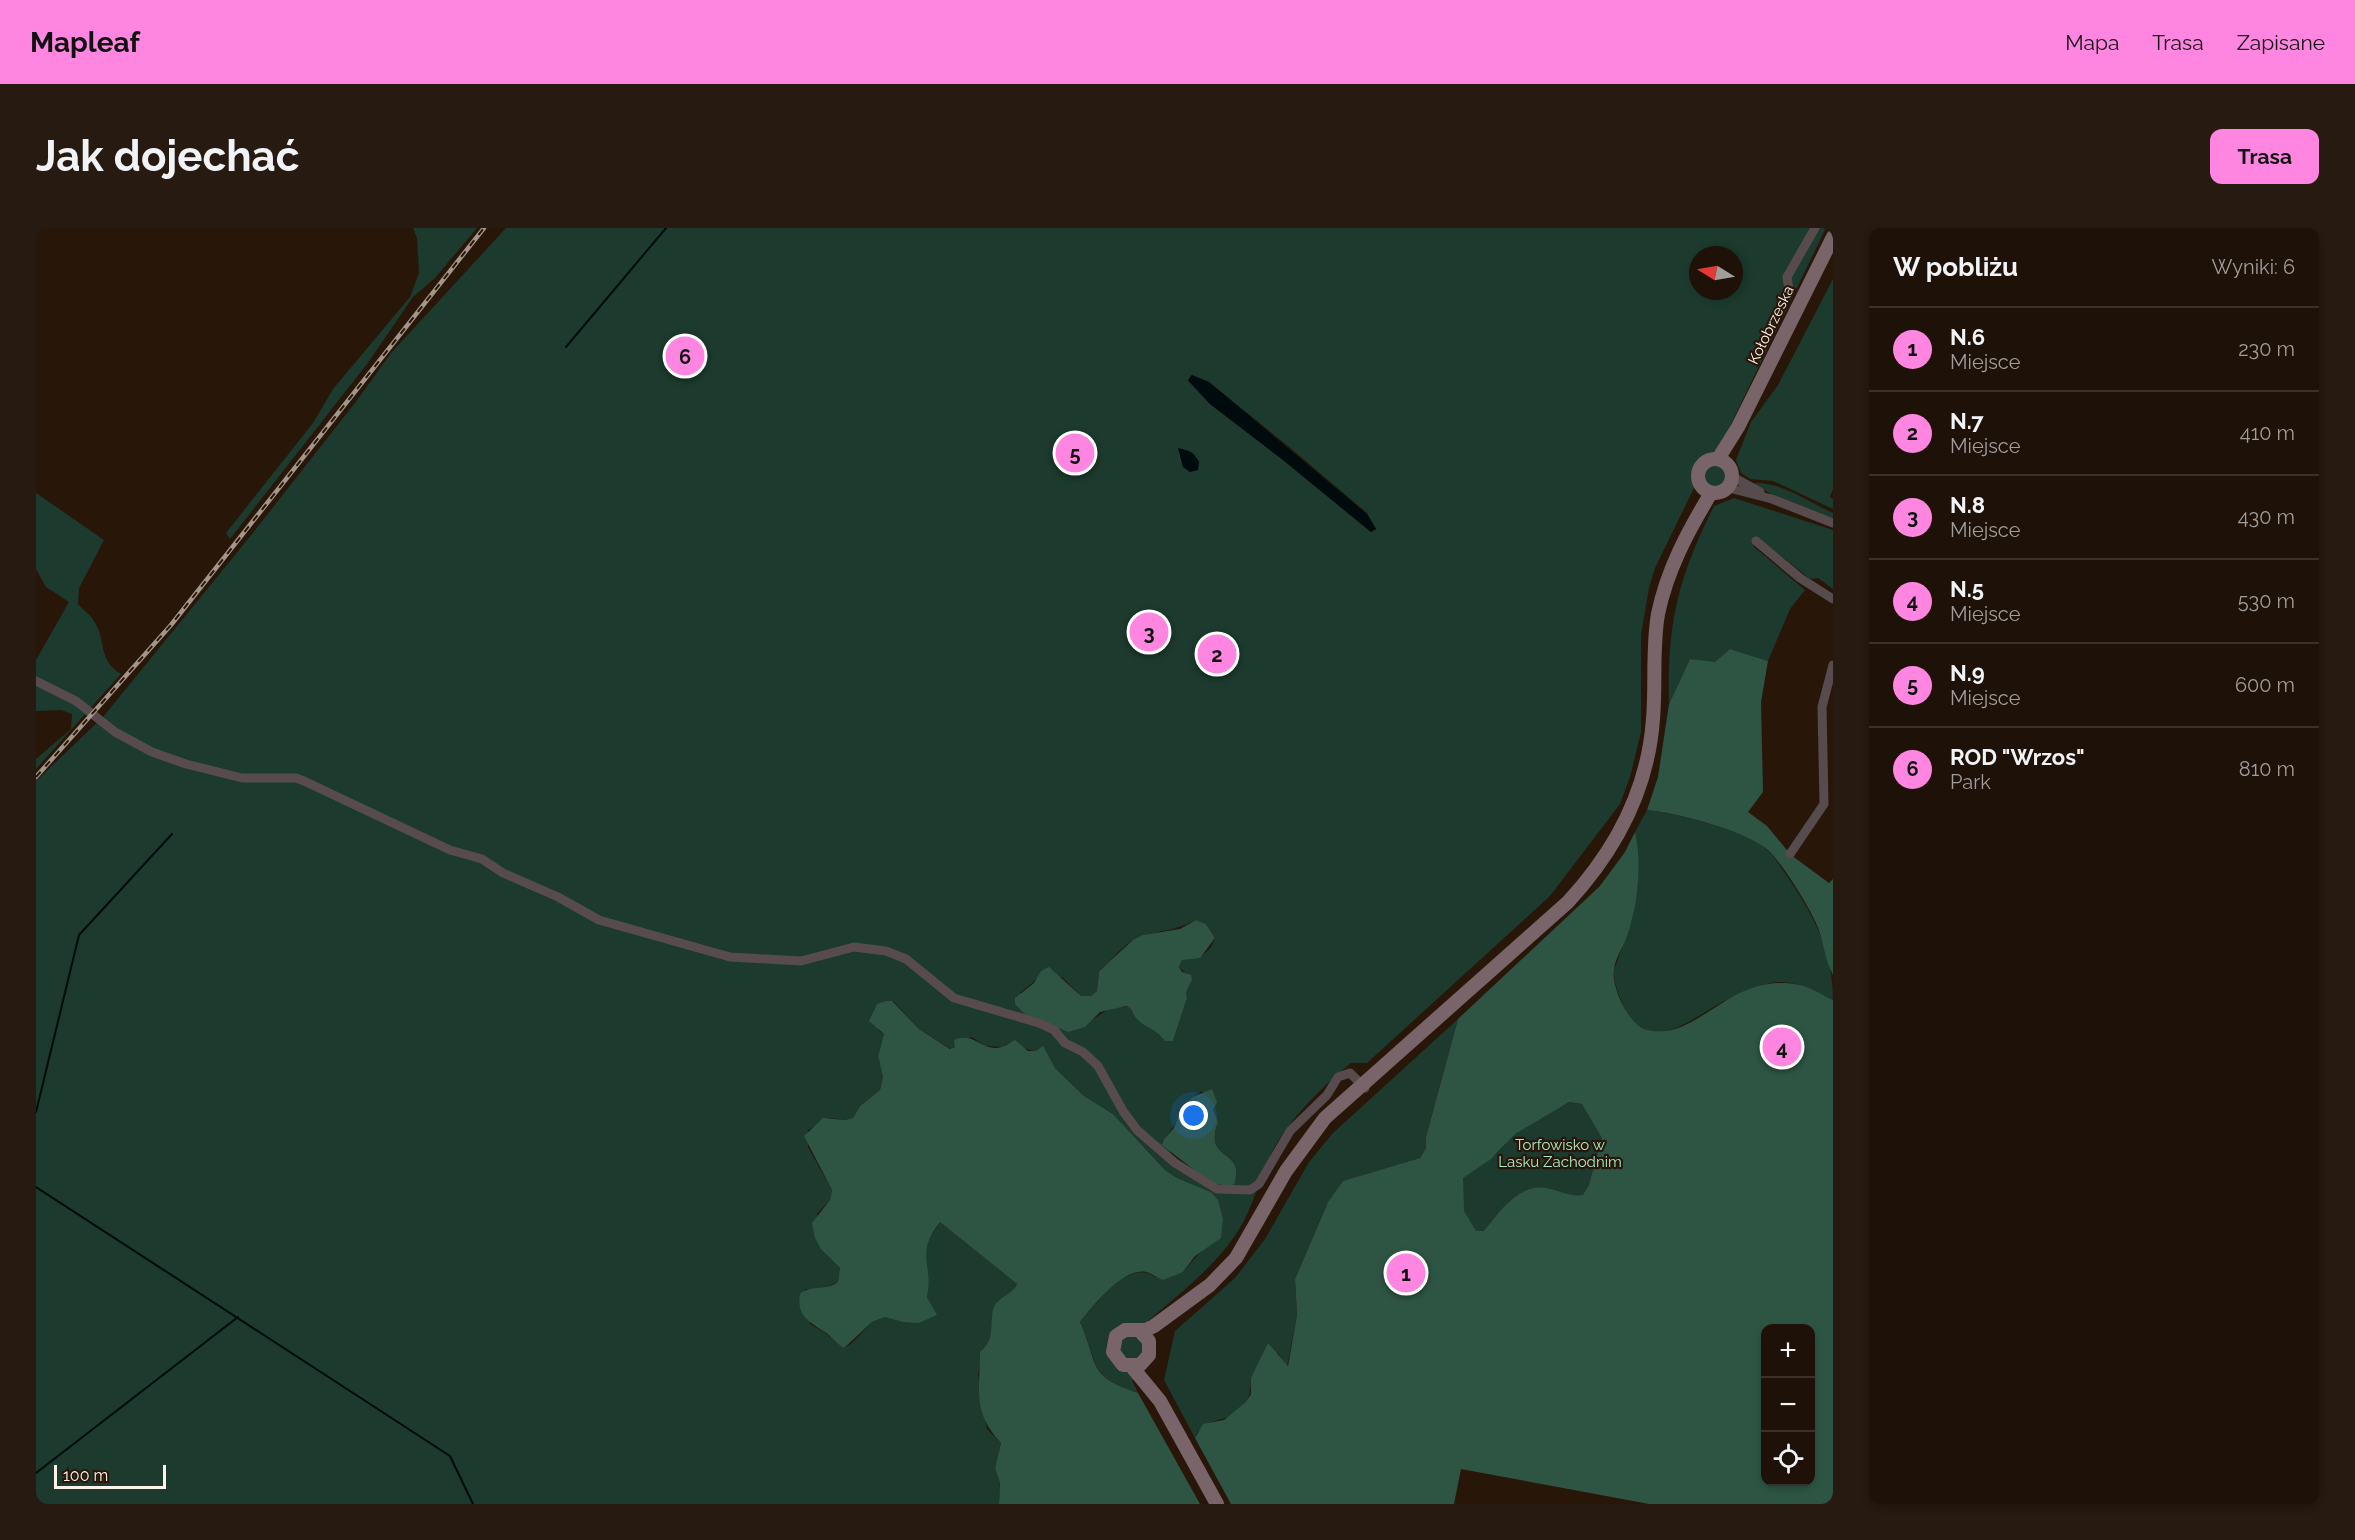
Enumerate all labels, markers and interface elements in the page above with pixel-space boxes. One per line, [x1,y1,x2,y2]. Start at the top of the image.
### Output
text: Mapleaf [30,26,140,59]
text: Mapa [2065,30,2119,55]
text: Trasa [2152,30,2204,55]
text: Zapisane [2237,30,2325,55]
button: Trasa [2210,129,2319,184]
text: Jak dojechać [36,132,299,181]
north arrow [1689,246,1743,300]
text: W pobliżu [1893,252,2018,282]
text: Wyniki: 6 [2212,255,2295,279]
street label: Kołobrzeska [1744,283,1798,367]
text: N.6 [1950,324,1985,350]
pin: 6 [666,334,704,378]
text: 1 [1908,337,1917,361]
text: 230 m [2238,337,2295,361]
text: Miejsce [1950,350,2020,374]
text: N.7 [1950,408,1984,434]
text: 2 [1907,421,1918,445]
text: 410 m [2240,421,2295,445]
pin: 5 [1056,430,1094,476]
text: Miejsce [1950,434,2020,458]
text: N.8 [1950,492,1985,518]
text: 3 [1907,505,1918,529]
text: 430 m [2238,505,2295,529]
text: Miejsce [1950,518,2020,542]
text: N.5 [1950,576,1984,602]
text: 4 [1907,589,1918,613]
text: 530 m [2238,589,2295,613]
text: Miejsce [1950,602,2020,626]
pin: 3 [1130,610,1168,654]
pin: 2 [1198,632,1236,676]
text: N.9 [1950,660,1985,686]
text: 5 [1907,673,1918,697]
text: 600 m [2235,673,2295,697]
text: Miejsce [1950,686,2020,710]
text: ROD "Wrzos" [1950,744,2085,770]
text: 6 [1906,757,1919,781]
text: 810 m [2239,757,2295,781]
text: Park [1950,770,1991,794]
pin: 4 [1762,1024,1802,1070]
your location [1179,1101,1208,1130]
park label: Torfowisko w Lasku Zachodnim [1498,1136,1622,1171]
pin: 1 [1386,1250,1426,1296]
map controls [1761,1324,1815,1486]
button: + [1761,1324,1815,1378]
button: − [1761,1378,1815,1432]
button: locate [1761,1432,1815,1486]
scale bar [54,1462,166,1490]
text: 100 m [63,1466,108,1485]

